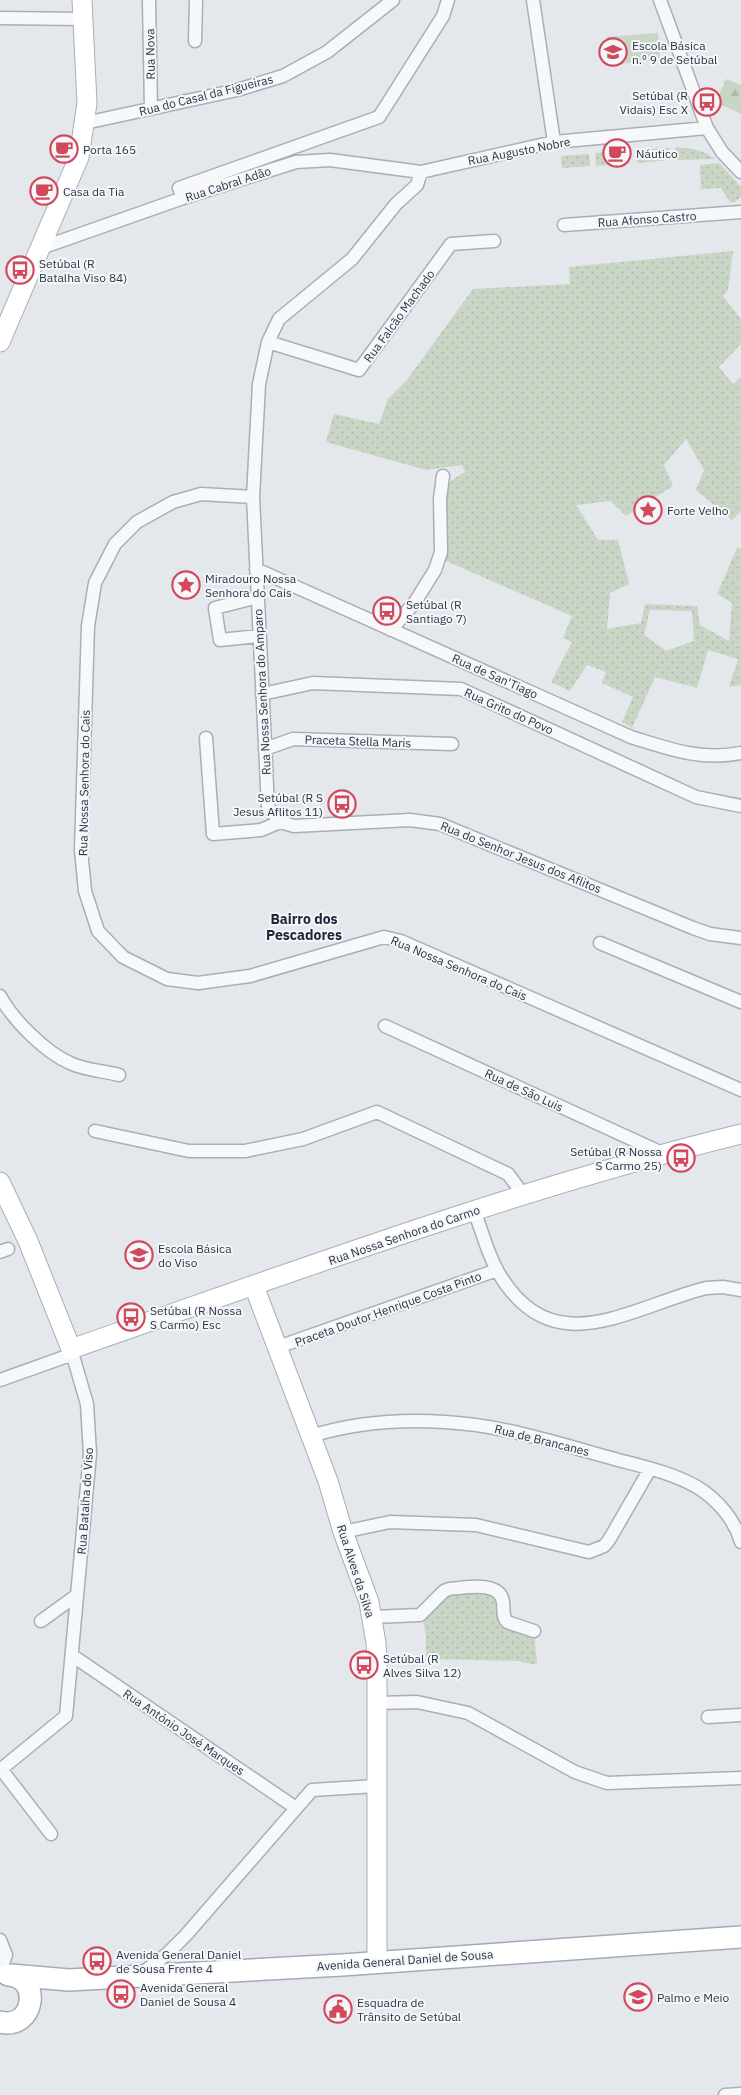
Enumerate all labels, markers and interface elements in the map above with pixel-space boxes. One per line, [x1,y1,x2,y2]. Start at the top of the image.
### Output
street label: Rua Nova [142,28,158,80]
school or university icon: Escola Básica n.º 9 de Setúbal [598,37,628,67]
place label: Escola Básica n.º 9 de Setúbal [632,38,717,67]
street label: Rua do Casal da Figueiras [137,71,275,119]
bus stop icon: Setúbal (R Vidais) Esc X [692,87,722,117]
place label: Setúbal (R Vidais) Esc X [620,88,689,117]
cafe icon: Porta 165 [49,134,79,164]
street label: Rua Augusto Nobre [467,134,572,168]
cafe icon: Náutico [602,138,632,168]
place label: Porta 165 [83,142,136,157]
place label: Náutico [636,146,678,161]
street label: Rua Cabral Adão [183,163,273,205]
cafe icon: Casa da Tia [29,176,59,206]
place label: Casa da Tia [63,184,125,199]
street label: Rua Afonso Castro [597,208,697,230]
bus stop icon: Setúbal (R Batalha Viso 84) [5,255,35,285]
place label: Setúbal (R Batalha Viso 84) [39,256,127,285]
street label: Rua Falcão Machado [360,267,438,365]
place icon: Forte Velho [633,495,663,525]
place label: Forte Velho [667,503,729,518]
place icon: Miradouro Nossa Senhora do Cais [171,570,201,600]
place label: Miradouro Nossa Senhora do Cais [205,571,297,600]
bus stop icon: Setúbal (R Santiago 7) [372,596,402,626]
place label: Setúbal (R Santiago 7) [406,597,467,626]
street label: Rua Nossa Senhora do Amparo [250,608,274,775]
street label: Rua de San'Tiago [450,650,541,702]
street label: Rua Grito do Povo [462,685,556,737]
street label: Rua Nossa Senhora do Cais [75,709,93,856]
street label: Praceta Stella Maris [304,732,412,750]
bus stop icon: Setúbal (R S Jesus Aflitos 11) [327,789,357,819]
place label: Setúbal (R S Jesus Aflitos 11) [233,790,323,819]
street label: Rua do Senhor Jesus dos Aflitos [438,818,604,896]
district label: Bairro dos Pescadores [266,910,342,944]
street label: Rua Nossa Senhora do Cais [389,932,530,1004]
street label: Rua de São Luis [482,1065,566,1115]
bus stop icon: Setúbal (R Nossa S Carmo 25) [666,1143,696,1173]
place label: Setúbal (R Nossa S Carmo 25) [570,1144,663,1173]
street label: Rua Nossa Senhora do Carmo [326,1202,482,1268]
school or university icon: Escola Básica do Viso [124,1240,154,1270]
place label: Escola Básica do Viso [158,1241,232,1270]
street label: Praceta Doutor Henrique Costa Pinto [293,1268,484,1350]
bus stop icon: Setúbal (R Nossa S Carmo) Esc [116,1302,146,1332]
place label: Setúbal (R Nossa S Carmo) Esc [150,1303,242,1332]
street label: Rua de Brancanes [493,1421,591,1459]
street label: Rua Batalha do Viso [74,1447,96,1555]
street label: Rua Alves da Silva [334,1522,378,1620]
bus stop icon: Setúbal (R Alves Silva 12) [349,1650,379,1680]
place label: Setúbal (R Alves Silva 12) [383,1651,461,1680]
street label: Rua António José Marques [120,1686,248,1778]
bus stop icon: Avenida General Daniel de Sousa Frente 4 [82,1946,112,1976]
street label: Avenida General Daniel de Sousa [316,1946,494,1974]
place label: Avenida General Daniel de Sousa Frente 4 [116,1947,241,1976]
bus stop icon: Avenida General Daniel de Sousa 4 [106,1979,136,2009]
place label: Avenida General Daniel de Sousa 4 [140,1980,236,2009]
school or university icon: Palmo e Meio [623,1982,653,2012]
place label: Palmo e Meio [657,1990,730,2005]
public building icon: Esquadra de Trânsito de Setúbal [323,1994,353,2024]
place label: Esquadra de Trânsito de Setúbal [357,1995,461,2024]

